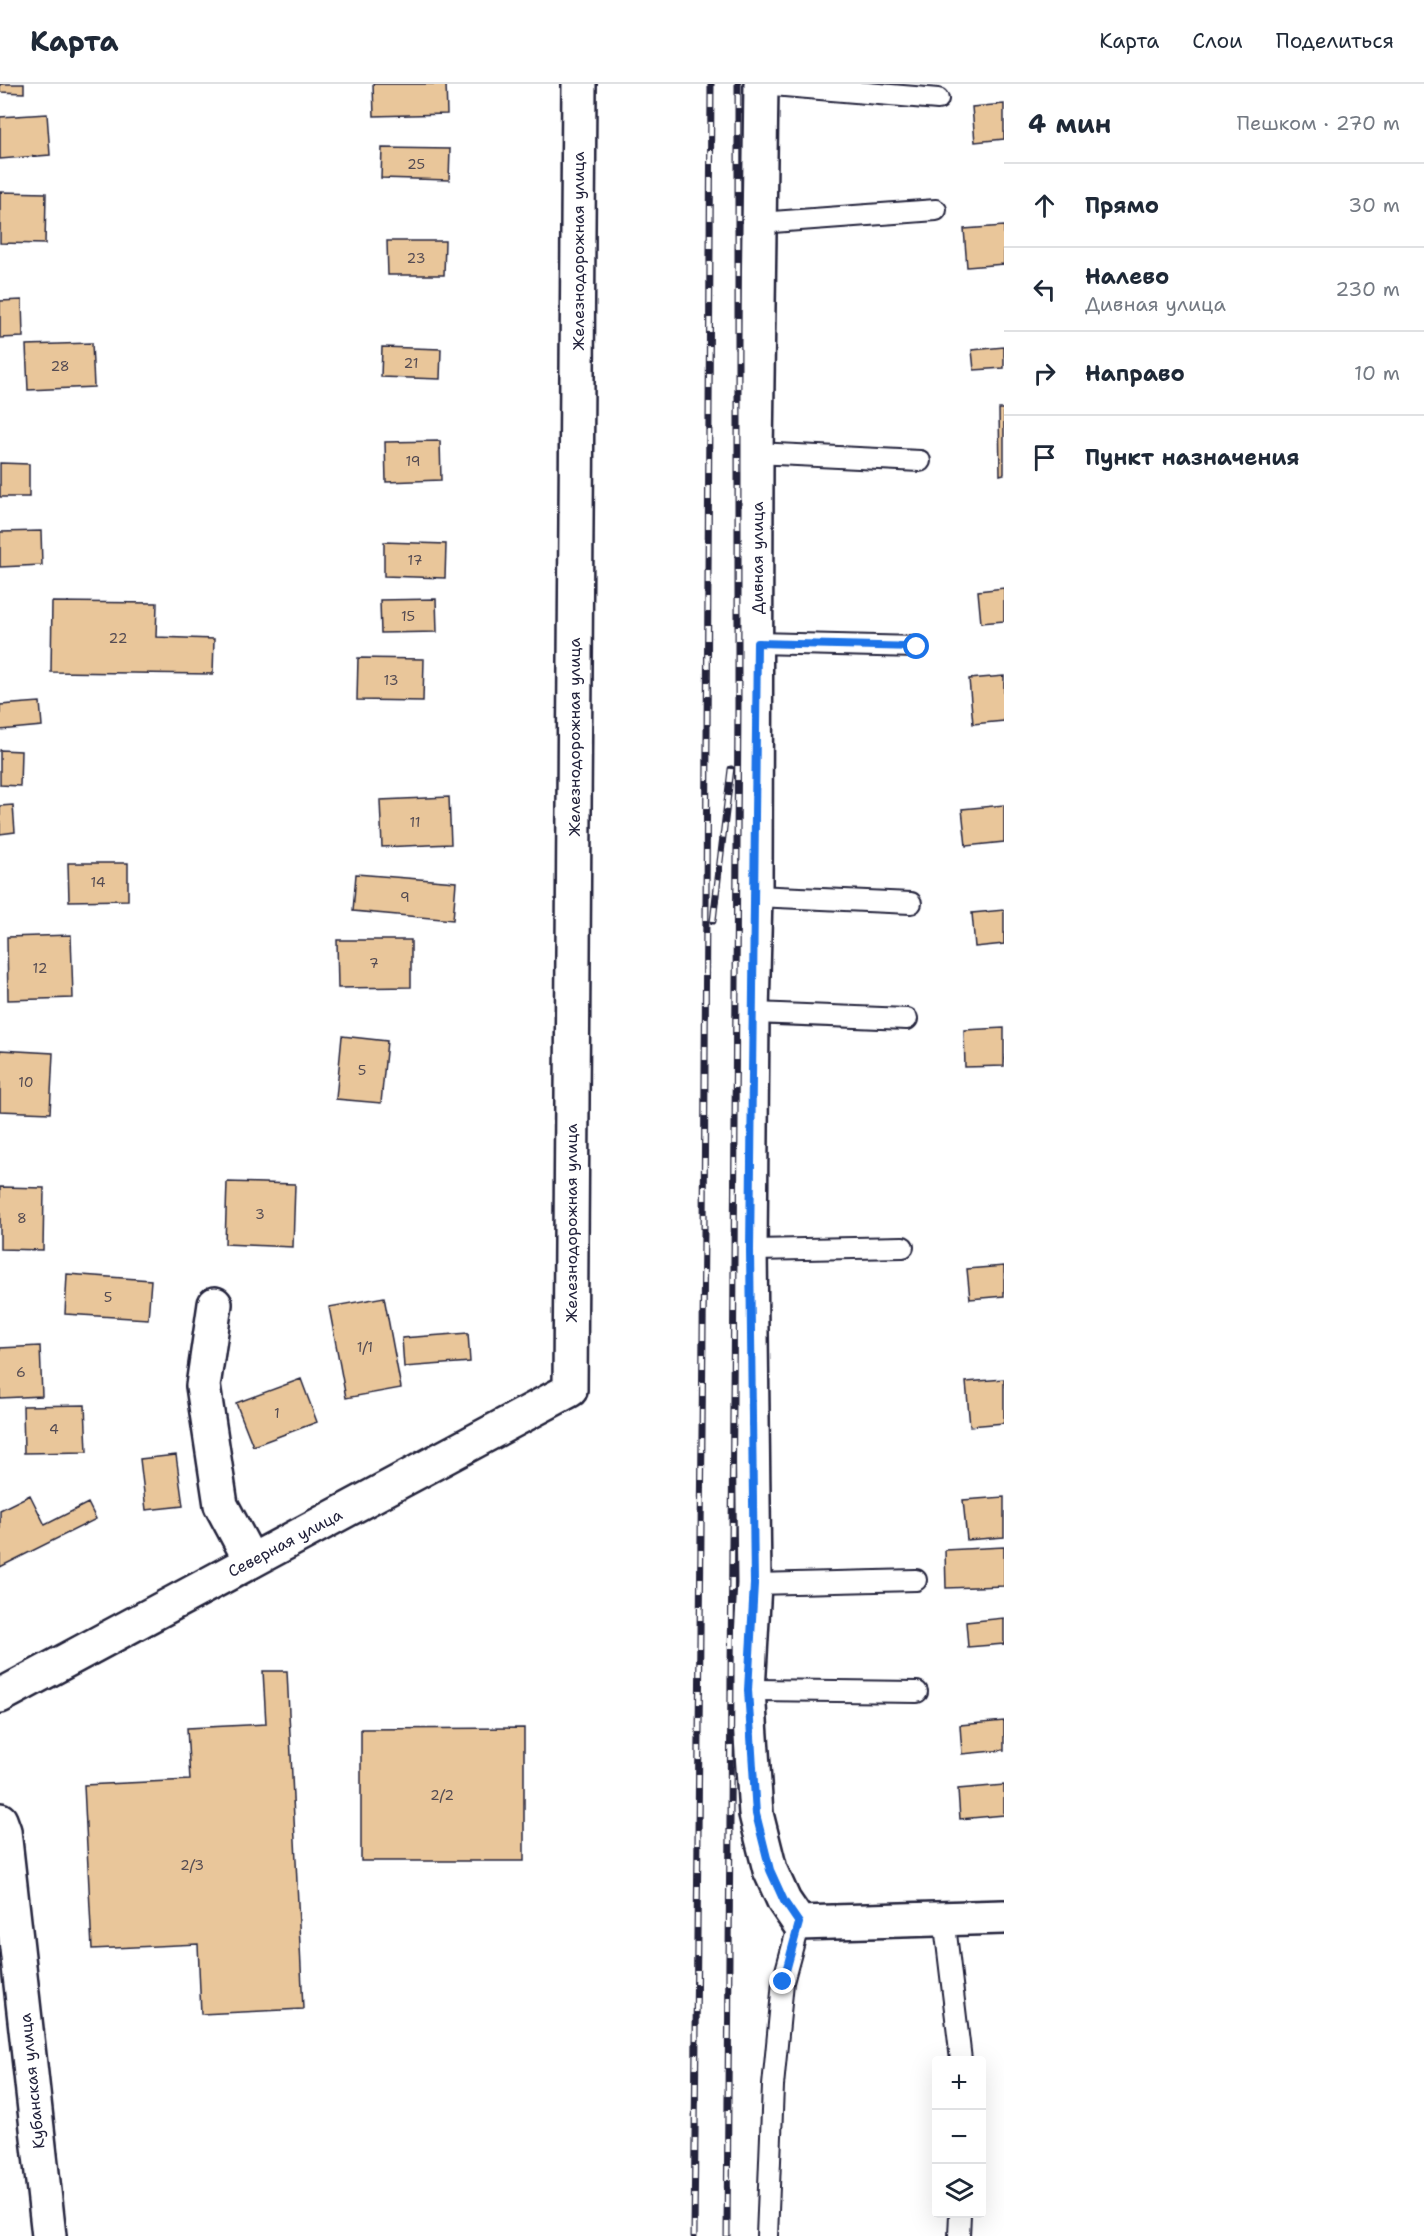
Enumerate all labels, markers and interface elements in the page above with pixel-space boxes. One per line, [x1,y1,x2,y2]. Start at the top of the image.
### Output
text: Карта [30,22,119,60]
text: Карта [1099,27,1159,55]
text: Слои [1192,27,1243,55]
text: Поделиться [1276,27,1394,55]
text: 4 мин [1028,106,1111,141]
text: Пешком · 270 m [1237,110,1400,136]
street label: Железнодорожная улица [568,152,589,350]
house number: 25 [407,155,425,173]
icon: ahead [1028,189,1061,222]
text: Прямо [1085,191,1159,220]
text: 30 m [1348,192,1400,218]
house number: 23 [407,249,425,267]
text: Налево [1085,262,1169,291]
icon: left [1028,273,1061,306]
text: 230 m [1335,276,1400,302]
text: Дивная улица [1085,291,1226,317]
house number: 21 [404,354,418,372]
house number: 28 [50,357,70,375]
icon: right [1028,357,1061,390]
text: Направо [1085,359,1185,388]
text: 10 m [1354,360,1400,386]
icon: arrive [1028,441,1061,474]
text: Пункт назначения [1085,443,1299,472]
house number: 19 [405,452,421,470]
street label: Дивная улица [747,502,768,614]
house number: 17 [408,551,422,569]
house number: 15 [401,607,415,625]
house number: 22 [109,629,127,647]
route start [903,633,929,659]
street label: Железнодорожная улица [564,638,585,836]
house number: 13 [384,671,398,689]
house number: 11 [409,813,421,831]
house number: 14 [90,873,106,891]
house number: 9 [400,888,410,906]
house number: 7 [369,954,379,972]
house number: 12 [33,959,47,977]
house number: 5 [358,1061,366,1079]
house number: 10 [18,1073,34,1091]
street label: Железнодорожная улица [561,1124,582,1322]
house number: 3 [255,1205,265,1223]
house number: 8 [17,1209,27,1227]
house number: 5 [104,1288,112,1306]
house number: 1/1 [357,1338,373,1356]
house number: 6 [16,1363,26,1381]
house number: 1 [274,1404,280,1422]
house number: 4 [49,1420,59,1438]
street label: Северная улица [224,1504,346,1582]
house number: 2/2 [430,1786,454,1804]
house number: 2/3 [180,1856,204,1874]
route end [769,1968,795,1994]
street label: Кубанская улица [14,2012,50,2150]
map controls [932,2056,986,2218]
button: + [932,2056,986,2110]
button: − [932,2110,986,2164]
button: layers [932,2164,986,2218]

